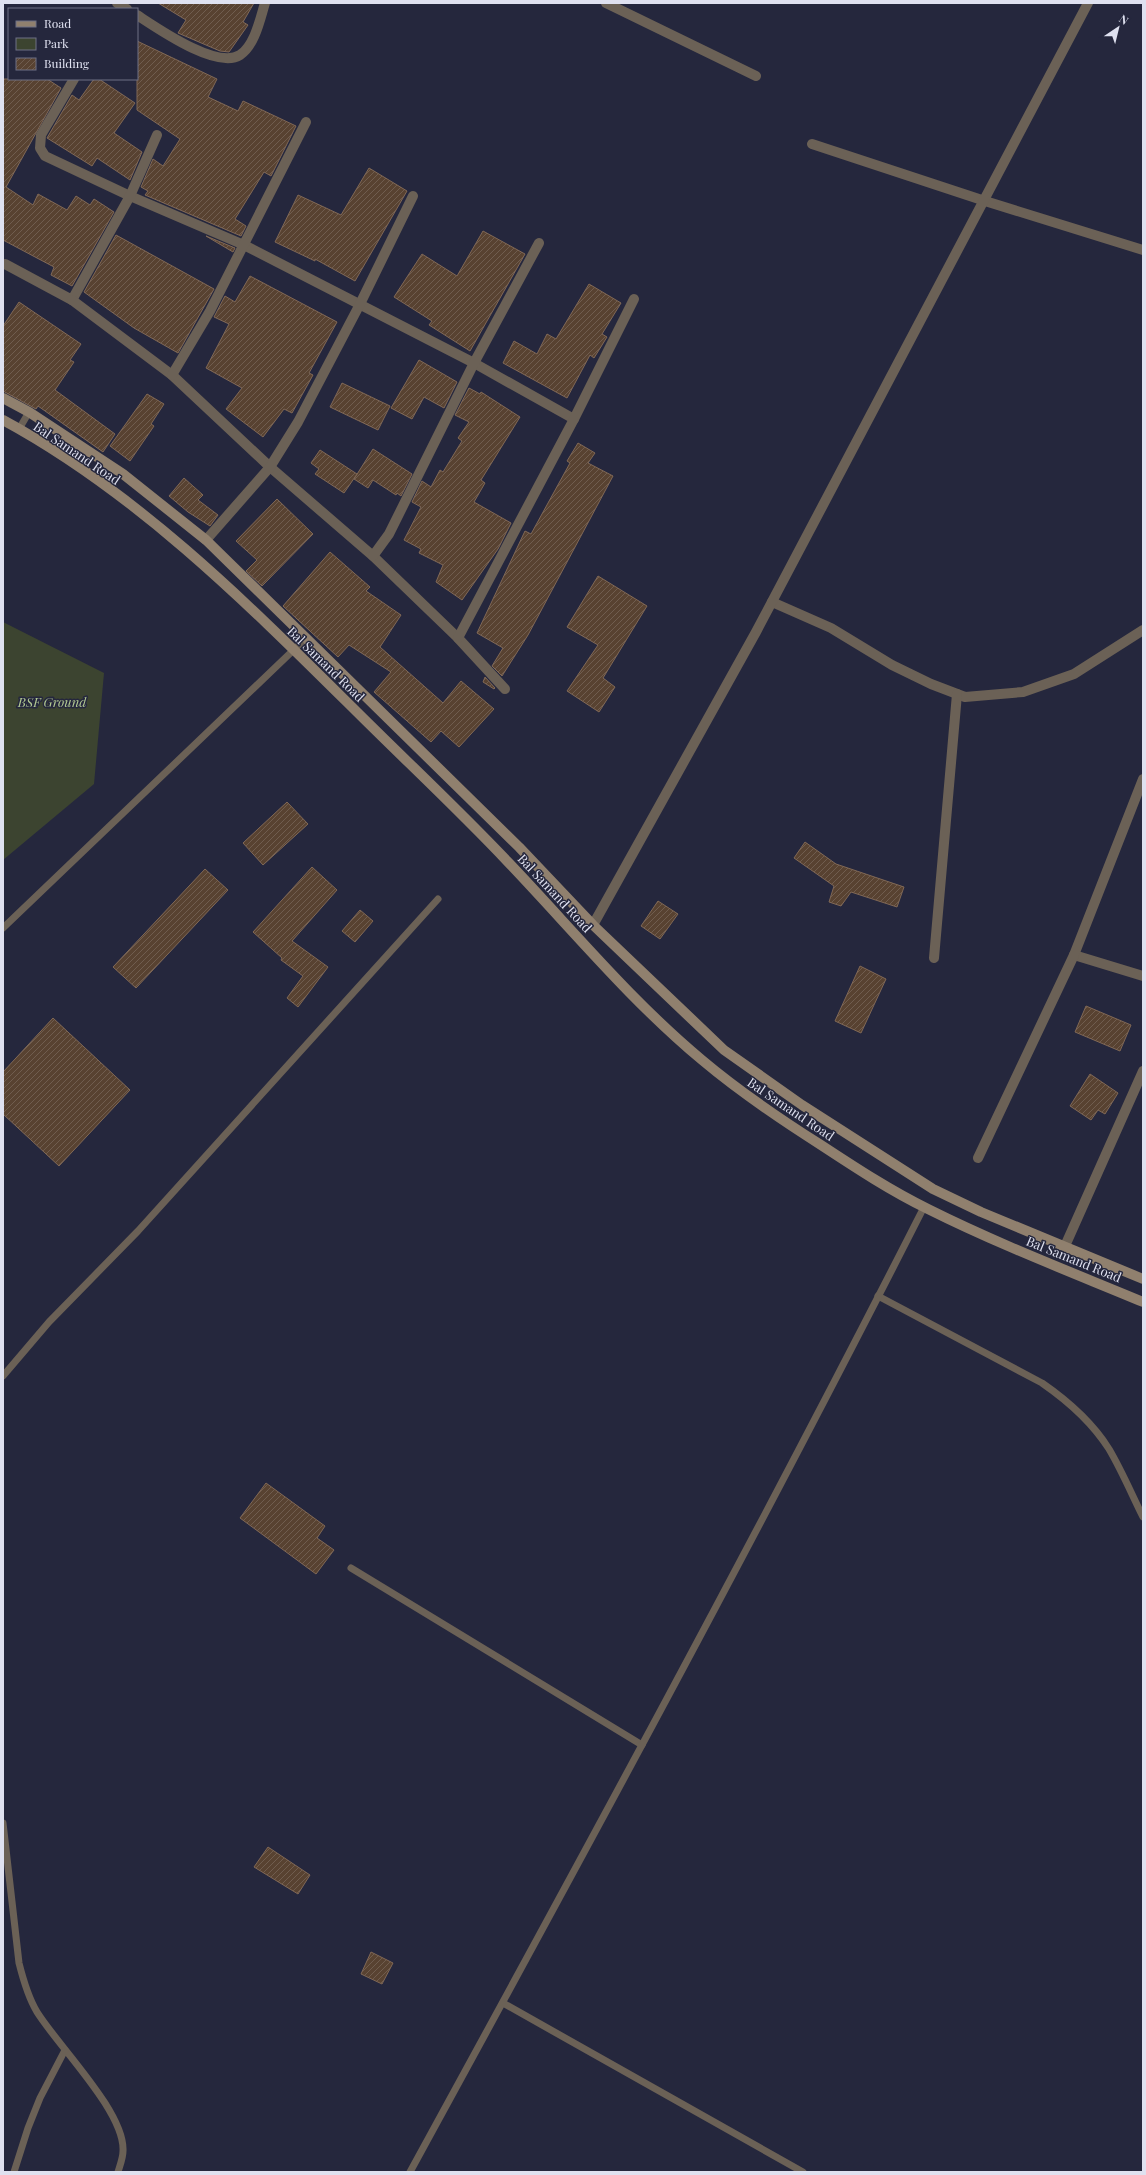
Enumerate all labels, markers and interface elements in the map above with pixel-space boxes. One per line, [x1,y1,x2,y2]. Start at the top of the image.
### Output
legend [8,8,138,80]
north arrow [1098,8,1138,48]
text: N [1116,11,1132,28]
text: Road [44,15,71,31]
text: Park [44,35,69,51]
text: Building [44,55,90,71]
street label: Bal Samand Road [31,417,124,488]
street label: Bal Samand Road [284,622,369,705]
park label: BSF Ground [17,693,87,710]
street label: Bal Samand Road [515,850,596,936]
street label: Bal Samand Road [745,1073,838,1144]
street label: Bal Samand Road [1024,1232,1125,1286]

